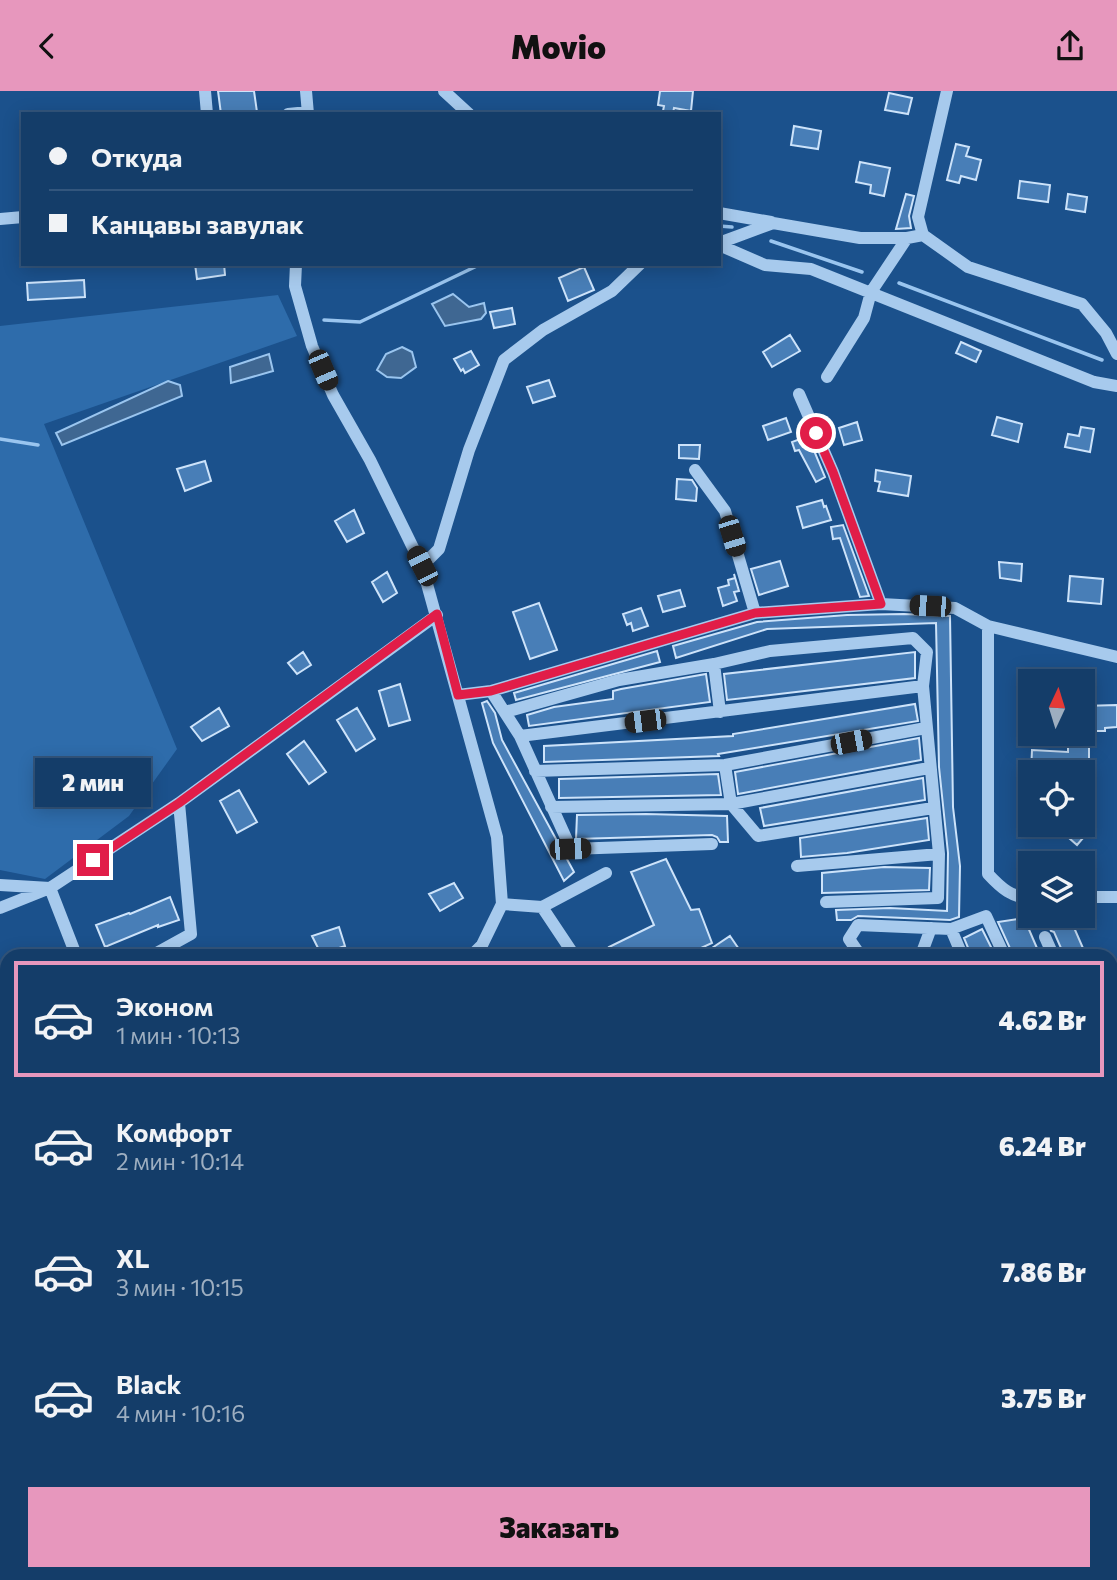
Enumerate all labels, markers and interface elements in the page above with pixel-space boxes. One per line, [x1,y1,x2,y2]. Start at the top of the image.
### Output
text: Movio [511,26,606,66]
icon: back [28,27,66,65]
icon: share [1051,27,1089,65]
text: Откуда [91,141,182,172]
text: Канцавы завулак [91,208,304,239]
car [306,347,341,393]
route start [800,417,832,449]
car [716,513,749,559]
car [404,543,441,589]
car [909,594,952,618]
north arrow [1018,669,1096,745]
map controls [1018,669,1095,928]
car [623,708,668,734]
car [829,728,874,756]
callout: 2 мин [35,759,151,807]
button: locate [1018,760,1095,837]
text: 2 мин [62,768,124,796]
car [549,838,592,860]
route end [77,844,109,876]
button: layers [1018,851,1095,928]
icon: car [32,988,95,1051]
text: Эконом [116,990,213,1021]
text: 4.62 Br [999,1004,1086,1035]
text: 1 мин · 10:13 [116,1021,240,1049]
icon: car [32,1114,95,1177]
text: Комфорт [116,1116,232,1147]
text: 6.24 Br [999,1130,1086,1161]
text: 2 мин · 10:14 [116,1147,244,1175]
icon: car [32,1240,95,1303]
text: XL [116,1242,150,1273]
text: 7.86 Br [1001,1256,1086,1287]
text: 3 мин · 10:15 [116,1273,244,1301]
icon: car [32,1366,95,1429]
text: Black [116,1368,182,1399]
text: 3.75 Br [1001,1382,1086,1413]
text: 4 мин · 10:16 [116,1399,245,1427]
button: Заказать [28,1487,1090,1567]

